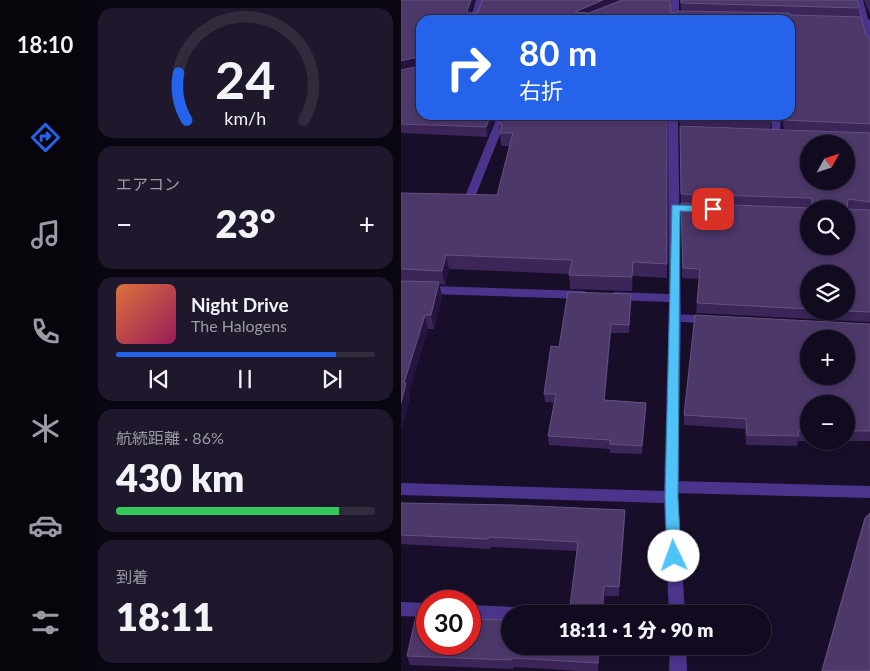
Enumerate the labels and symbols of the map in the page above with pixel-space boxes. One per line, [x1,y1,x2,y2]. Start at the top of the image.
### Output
north arrow [800,135,855,190]
pin [692,188,734,230]
position arrow [647,529,699,581]
speed limit sign: 30 [416,590,481,655]

